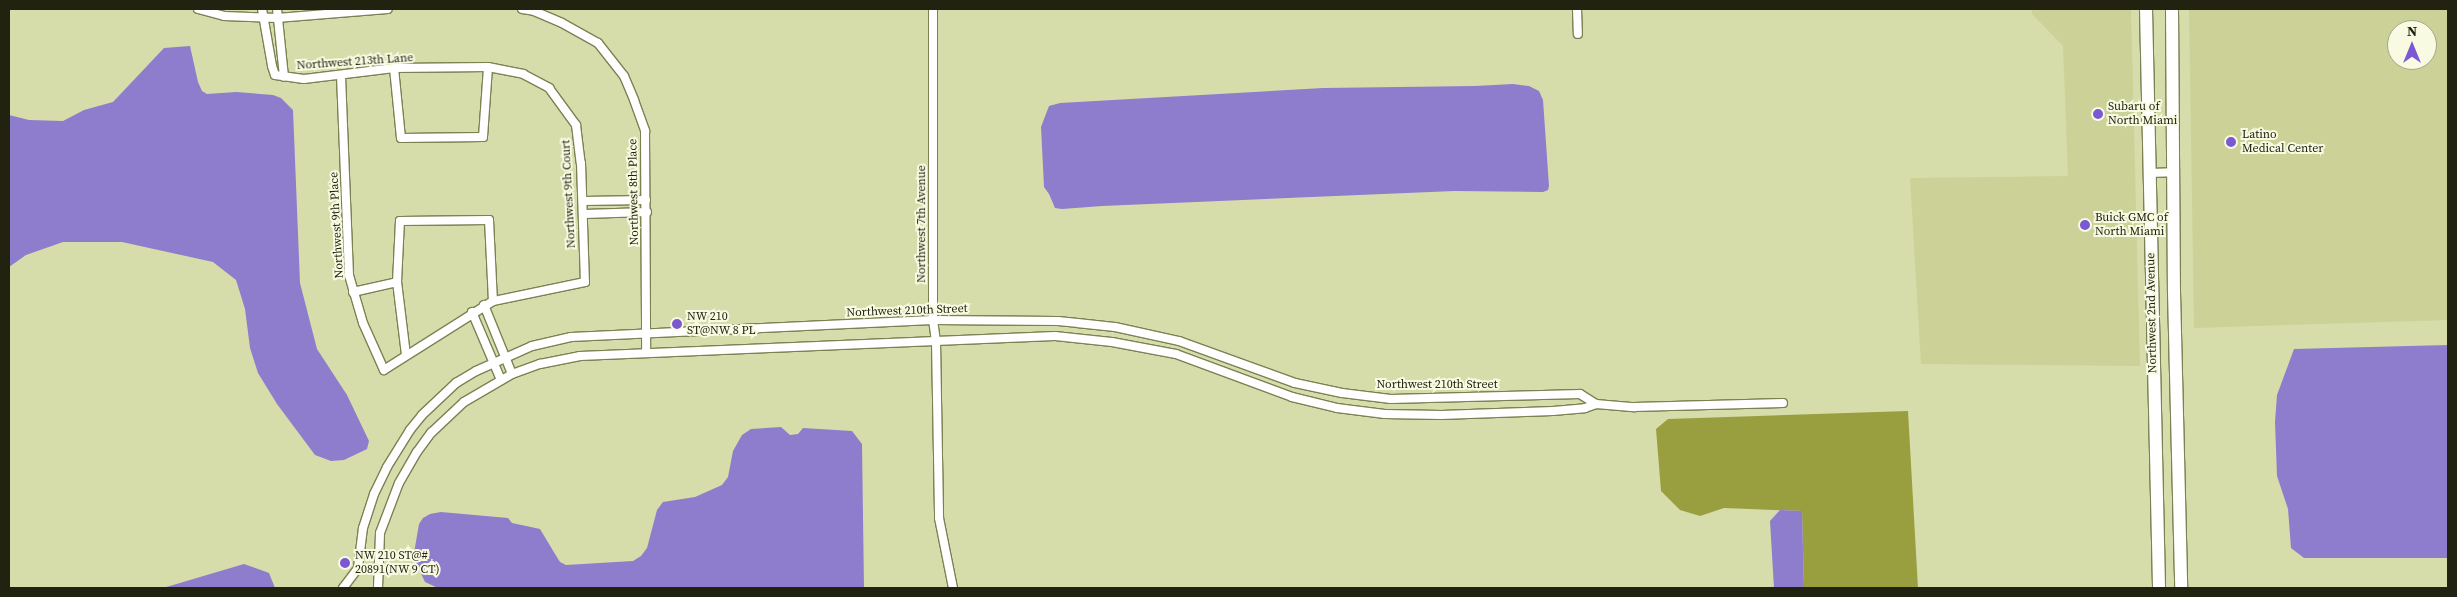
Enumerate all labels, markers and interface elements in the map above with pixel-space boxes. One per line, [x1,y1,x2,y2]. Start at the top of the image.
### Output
north arrow [2387,20,2437,70]
text: N [2407,21,2417,41]
street label: Northwest 213th Lane [296,51,414,73]
place label: Subaru of North Miami [2108,100,2177,128]
marker: Subaru of North Miami [2092,108,2104,120]
place label: Latino Medical Center [2242,128,2323,156]
marker: Latino Medical Center [2224,135,2238,149]
street label: Northwest 8th Place [626,138,642,246]
street label: Northwest 9th Court [559,139,579,249]
street label: Northwest 7th Avenue [915,165,929,283]
street label: Northwest 9th Place [327,171,347,279]
place label: Buick GMC of North Miami [2095,211,2168,239]
marker: Buick GMC of North Miami [2079,219,2091,231]
street label: Northwest 2nd Avenue [2144,253,2160,373]
street label: Northwest 210th Street [846,302,968,320]
place label: NW 210 ST@NW 8 PL [687,310,756,338]
marker: NW 210 ST@NW 8 PL [671,318,683,330]
street label: Northwest 210th Street [1376,378,1498,392]
place label: NW 210 ST@# 20891(NW 9 CT) [355,549,440,577]
marker: NW 210 ST@# 20891(NW 9 CT) [339,557,351,569]

